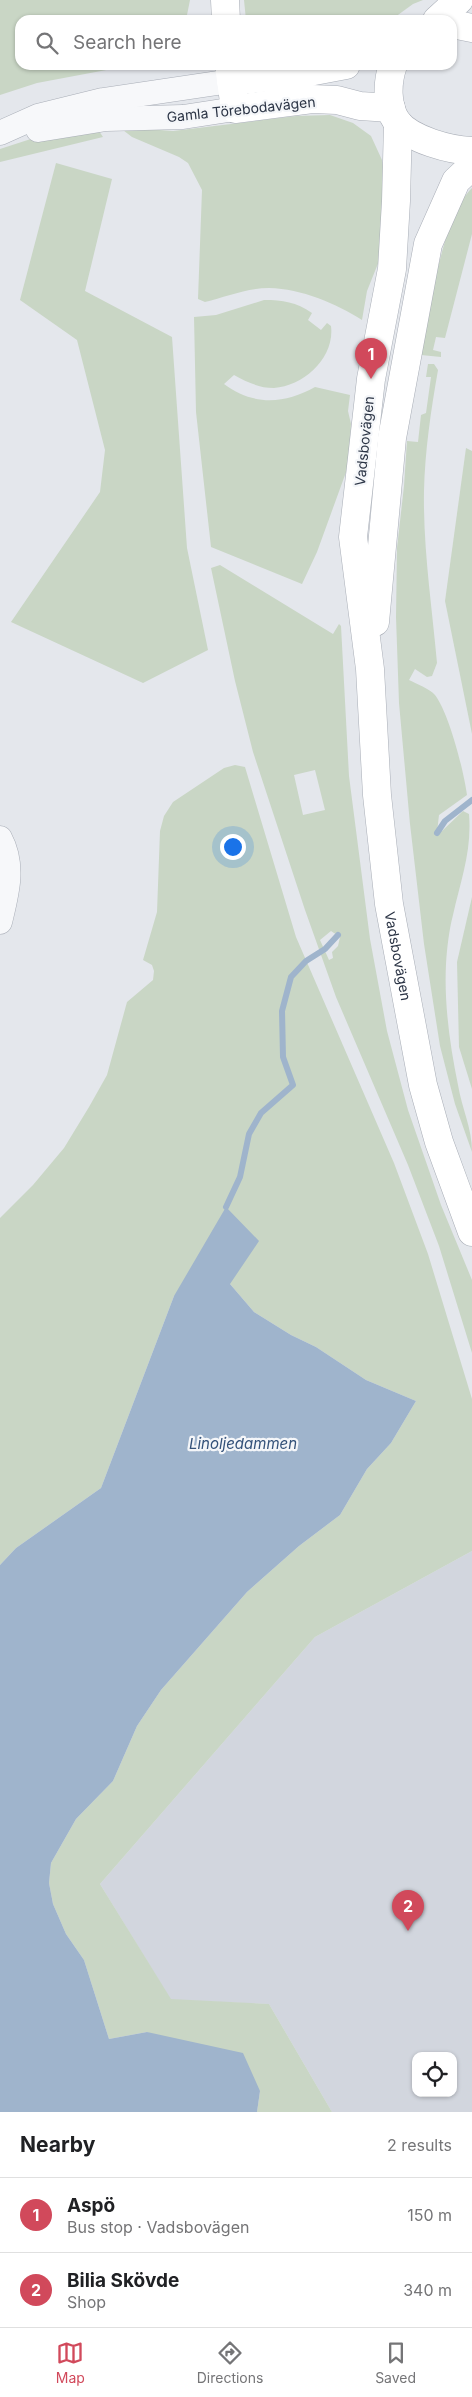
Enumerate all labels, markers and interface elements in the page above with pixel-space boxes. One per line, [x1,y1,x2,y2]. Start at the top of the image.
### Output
search box [15,15,457,70]
icon: search [33,29,61,57]
text: Search here [73,31,182,54]
street label: Gamla Törebodavägen [166,93,316,125]
pin: 1 [355,338,387,379]
street label: Vadsbovägen [351,395,377,487]
your location [220,834,246,860]
street label: Vadsbovägen [382,910,415,1002]
water label: Linoljedammen [189,1434,297,1453]
pin: 2 [392,1890,424,1931]
map controls [412,2052,457,2097]
button: locate [412,2052,457,2097]
text: Nearby [20,2132,95,2157]
text: 2 results [387,2135,452,2155]
text: Aspö [67,2194,115,2217]
text: 1 [33,2205,39,2225]
text: 150 m [407,2205,452,2225]
text: Bus stop · Vadsbovägen [67,2217,249,2237]
text: Bilia Skövde [67,2269,179,2292]
text: 2 [31,2280,41,2300]
text: 340 m [403,2280,452,2300]
text: Shop [67,2292,106,2312]
tab: Map [56,2339,85,2386]
tab: Directions [197,2339,263,2386]
tab: Saved [375,2339,416,2386]

